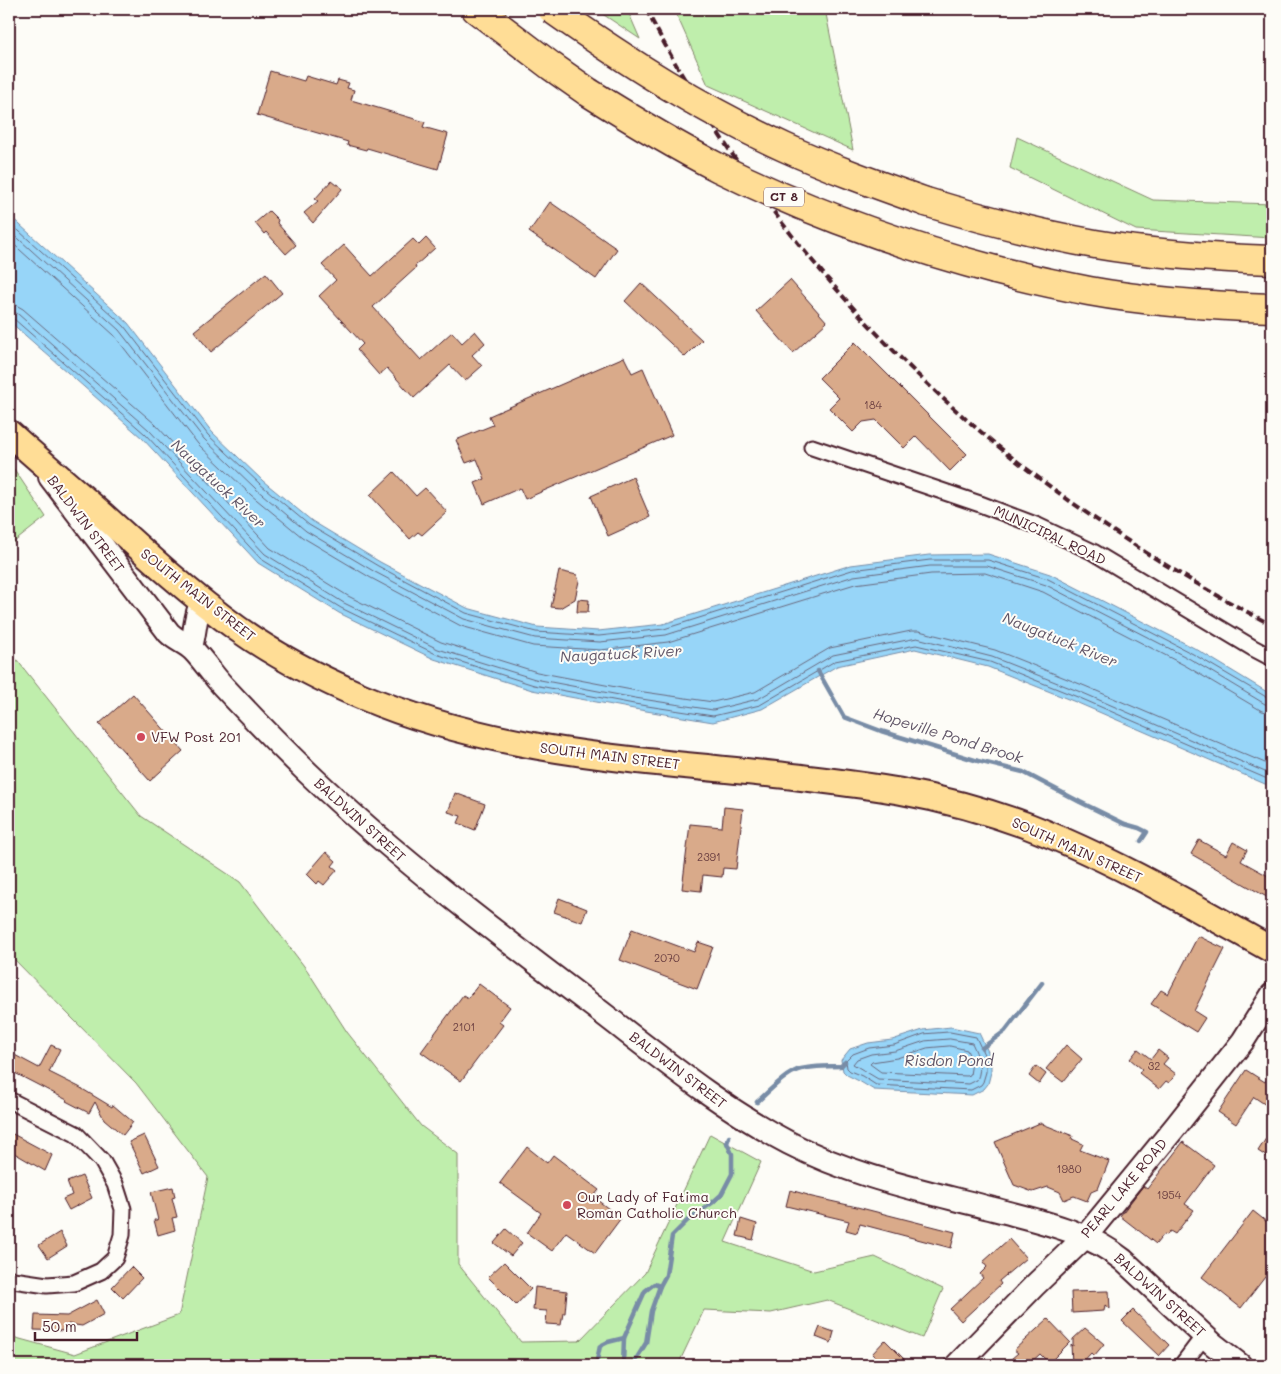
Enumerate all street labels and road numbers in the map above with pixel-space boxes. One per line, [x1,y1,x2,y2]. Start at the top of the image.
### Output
road number: CT 8 [764,188,804,206]
street label: BALDWIN STREET [44,471,129,576]
street label: MUNICIPAL ROAD [991,500,1109,569]
street label: SOUTH MAIN STREET [137,544,260,646]
street label: SOUTH MAIN STREET [539,737,681,774]
street label: BALDWIN STREET [310,773,410,866]
street label: SOUTH MAIN STREET [1009,812,1146,887]
street label: BALDWIN STREET [626,1027,731,1113]
street label: PEARL LAKE ROAD [1076,1134,1171,1241]
street label: BALDWIN STREET [1110,1248,1210,1341]

